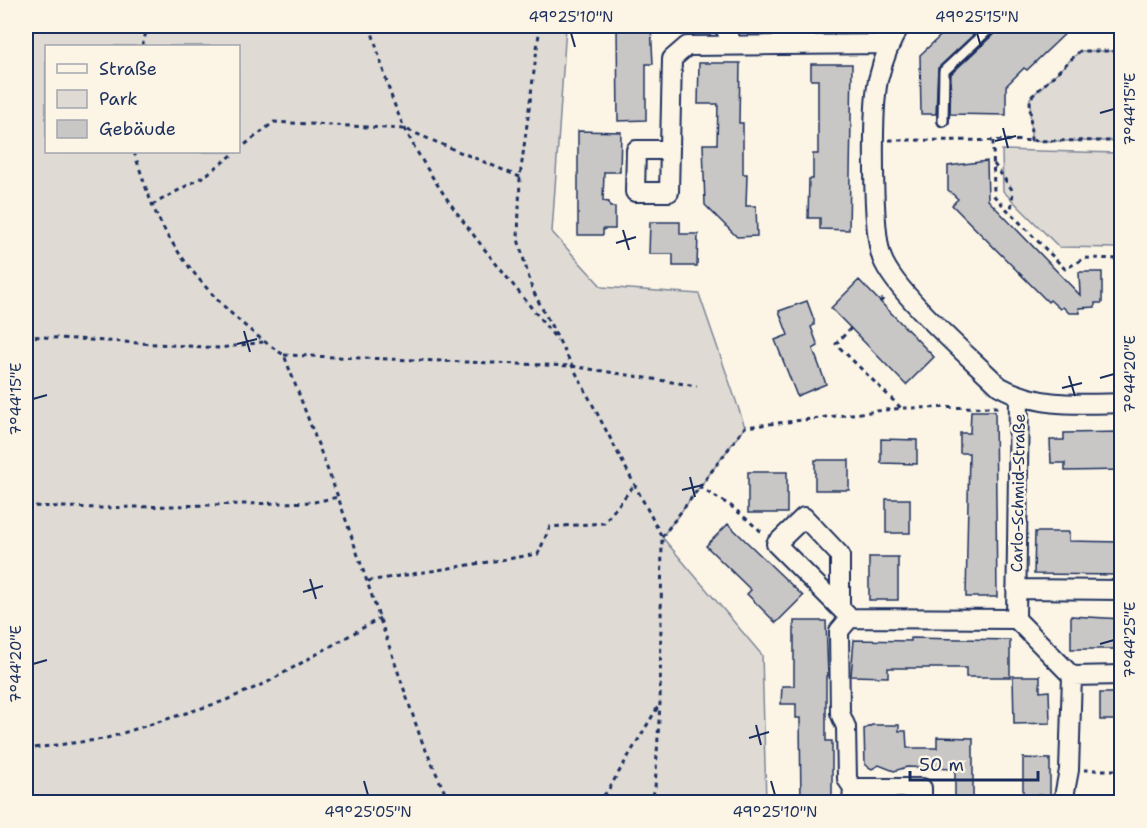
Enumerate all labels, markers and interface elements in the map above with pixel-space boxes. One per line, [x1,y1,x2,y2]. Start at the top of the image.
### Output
text: 49°25'10"N [528,7,614,27]
text: 49°25'15"N [935,7,1019,27]
legend [45,45,240,153]
text: Straße [99,57,157,81]
text: 7°44'15"E [1120,73,1140,145]
text: Park [99,87,138,111]
text: Gebäude [99,117,176,141]
text: 7°44'20"E [1120,335,1140,413]
text: 7°44'15"E [6,363,26,435]
street label: Carlo-Schmid-Straße [1006,413,1030,573]
text: 7°44'25"E [1120,602,1140,678]
text: 7°44'20"E [6,625,26,703]
scale bar [910,744,1038,782]
text: 50 m [919,753,964,777]
text: 49°25'05"N [324,802,412,822]
text: 49°25'10"N [732,802,818,822]

